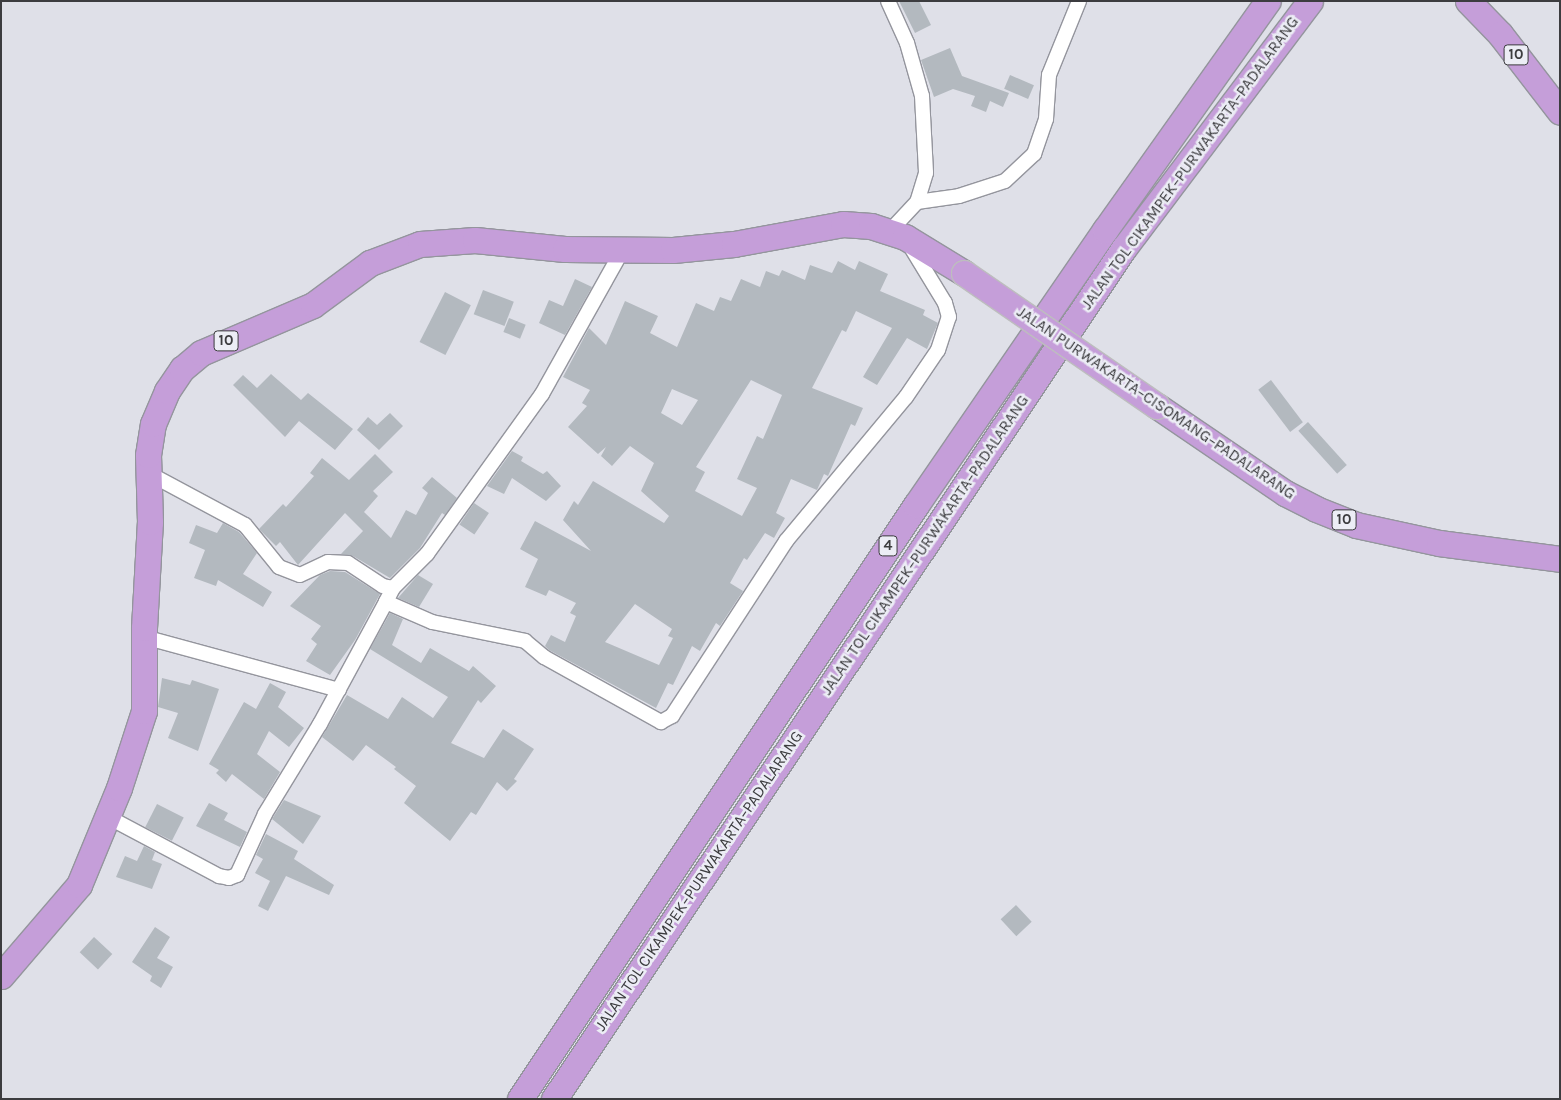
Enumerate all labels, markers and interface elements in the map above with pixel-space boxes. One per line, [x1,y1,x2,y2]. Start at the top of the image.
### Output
street label: JALAN TOL CIKAMPEK–PURWAKARTA–PADALARANG [1077,13,1303,313]
road number: 10 [1504,42,1528,68]
street label: JALAN PURWAKARTA–CISOMANG–PADALARANG [1013,302,1299,504]
road number: 10 [214,328,238,354]
street label: JALAN TOL CIKAMPEK–PURWAKARTA–PADALARANG [817,391,1033,699]
road number: 10 [1332,508,1356,532]
road number: 4 [878,534,898,558]
street label: JALAN TOL CIKAMPEK–PURWAKARTA–PADALARANG [591,727,807,1035]

